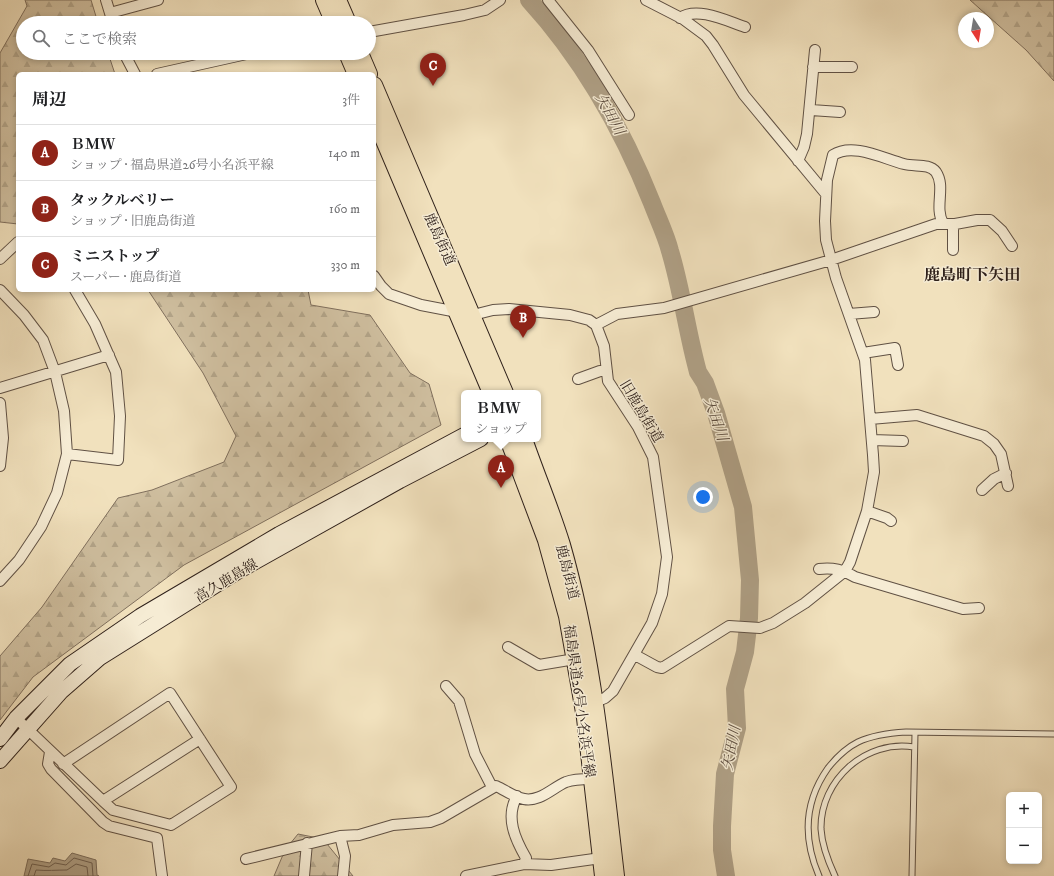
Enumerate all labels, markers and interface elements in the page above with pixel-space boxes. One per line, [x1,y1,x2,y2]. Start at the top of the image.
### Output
north arrow [958,12,994,48]
search box [16,16,376,60]
icon: search [30,27,52,49]
text: ここで検索 [62,30,137,49]
pin: C [420,53,446,86]
text: 周辺 [32,89,66,111]
water label: 矢田川 [590,90,630,140]
text: 3件 [342,92,360,108]
text: ＢＭＷ [70,135,115,154]
text: A [41,145,49,161]
text: 140 m [328,145,360,161]
text: ショップ · 福島県道26号小名浜平線 [70,157,274,173]
text: タックルベリー [70,191,175,210]
text: B [41,201,49,217]
text: 160 m [329,201,360,217]
street label: 鹿島街道 [419,210,459,269]
text: ショップ · 旧鹿島街道 [70,213,195,229]
text: ミニストップ [70,247,160,266]
text: C [41,257,49,273]
text: 330 m [331,257,360,273]
district label: 鹿島町下矢田 [924,265,1020,285]
text: スーパー · 鹿島街道 [70,269,181,285]
pin: B [510,305,536,338]
street label: 旧鹿島街道 [615,377,667,446]
popup [461,390,541,442]
water label: 矢田川 [699,395,732,445]
text: ＢＭＷ [475,399,520,418]
text: ショップ [475,421,527,437]
pin: A [488,455,514,488]
your location [693,487,713,507]
street label: 鹿島街道 [552,543,583,602]
street label: 高久鹿島線 [192,555,261,607]
street label: 福島県道26号小名浜平線 [559,624,599,779]
water label: 矢田川 [718,722,745,772]
map controls [1006,792,1042,864]
button: + [1006,792,1042,828]
button: − [1006,828,1042,864]

